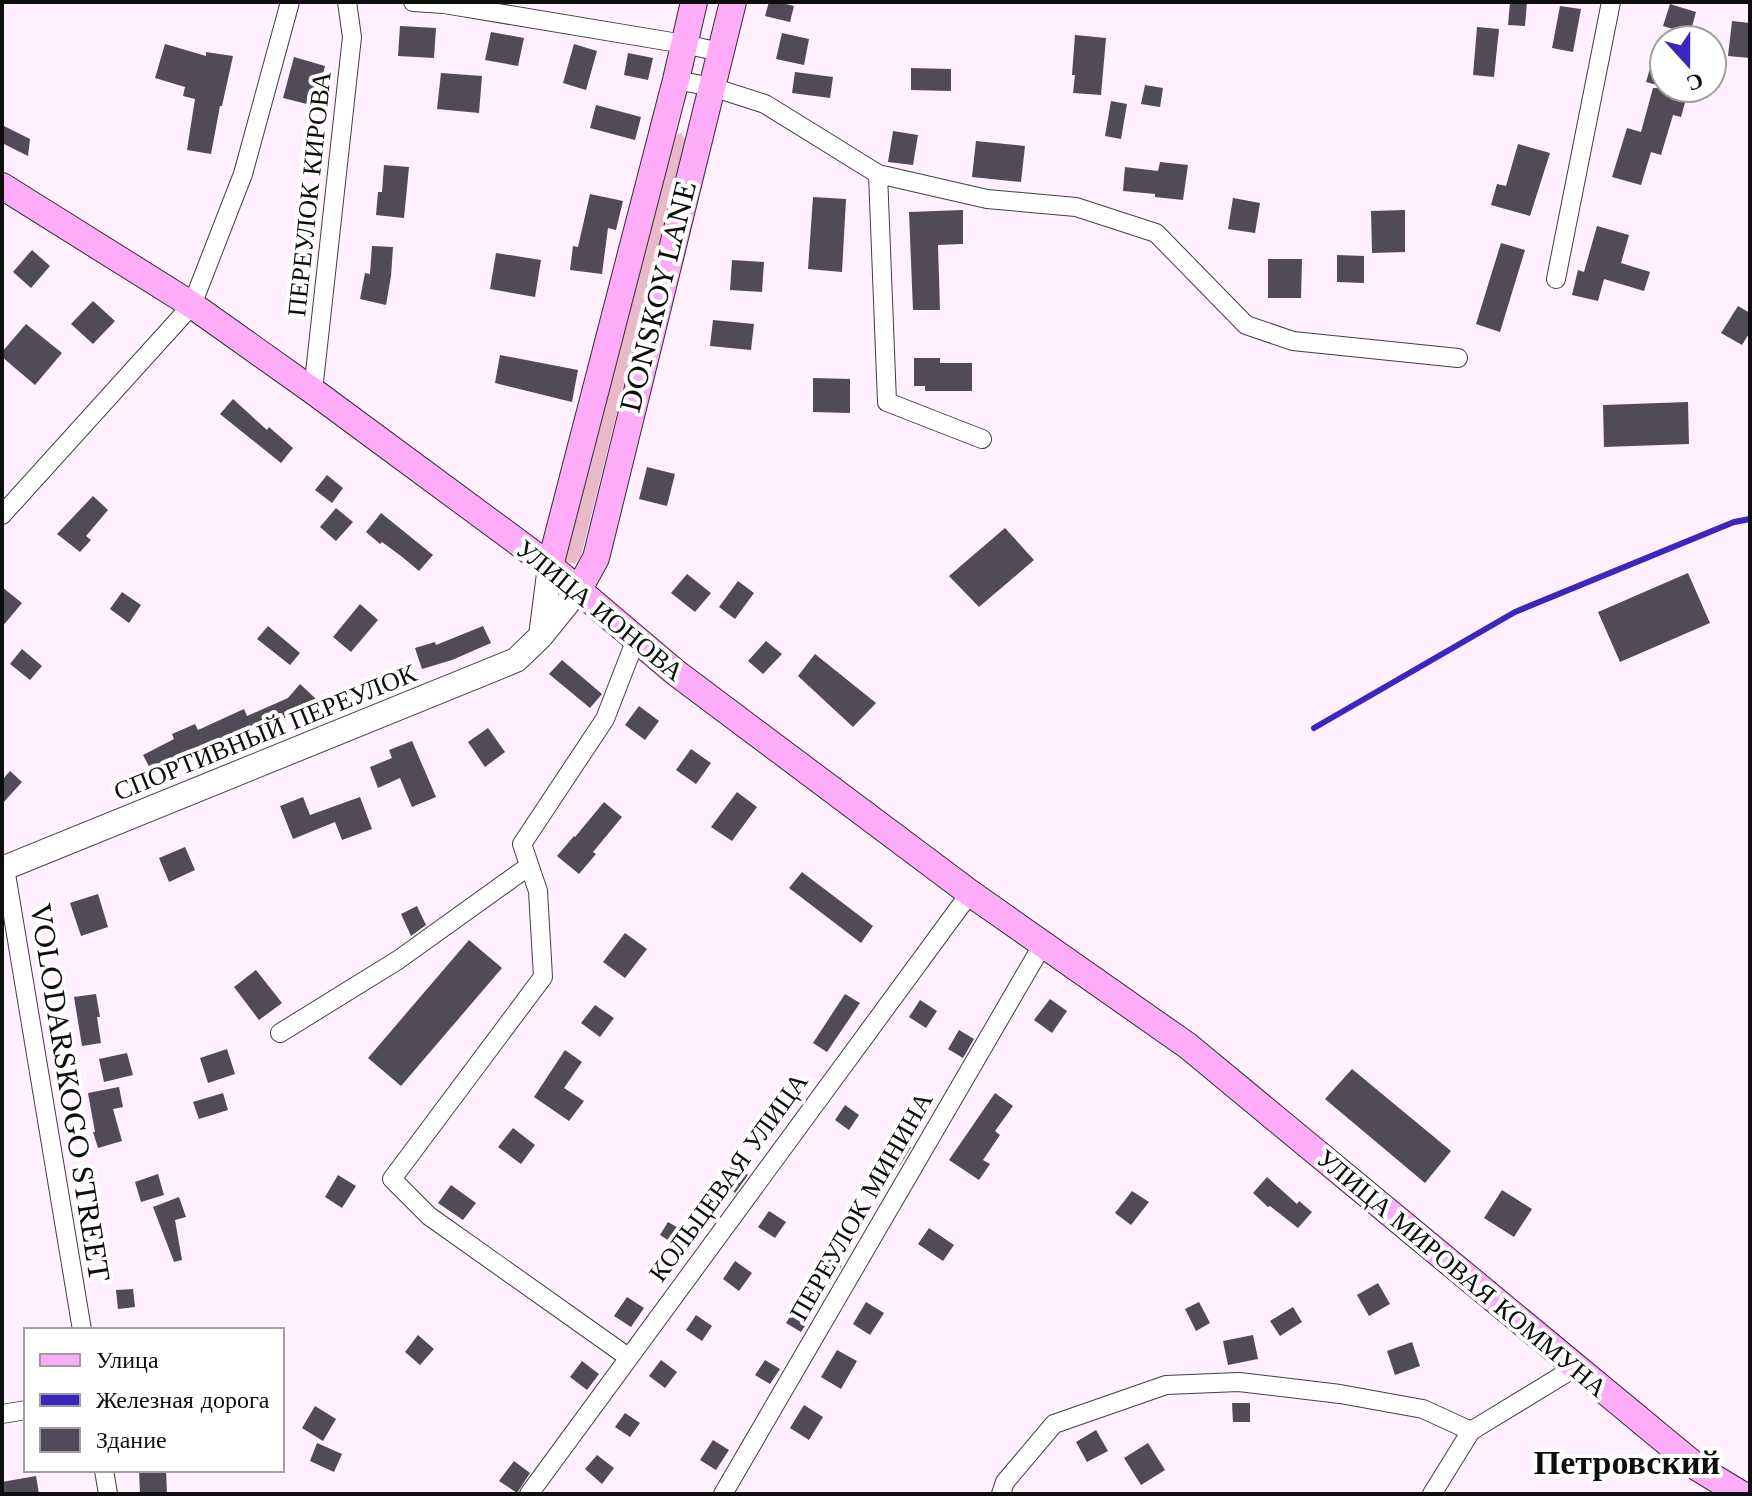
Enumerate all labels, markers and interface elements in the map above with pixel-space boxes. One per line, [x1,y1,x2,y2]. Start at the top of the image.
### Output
north arrow [1648,24,1728,104]
text: С [1683,67,1707,98]
street label: ПЕРЕУЛОК КИРОВА [280,70,338,318]
street label: DONSKOY LANE [615,178,703,416]
street label: УЛИЦА ИОНОВА [510,533,690,688]
street label: СПОРТИВНЫЙ ПЕРЕУЛОК [109,656,422,807]
street label: VOLODARSKOGO STREET [23,901,115,1284]
street label: КОЛЬЦЕВАЯ УЛИЦА [642,1066,815,1288]
street label: ПЕРЕУЛОК МИНИНА [782,1086,940,1326]
street label: УЛИЦА МИРОВАЯ КОММУНА [1310,1142,1614,1404]
legend [24,1328,284,1472]
text: Улица [96,1345,159,1374]
text: Железная дорога [96,1385,270,1414]
text: Здание [96,1425,167,1454]
district label: Петровский [1534,1441,1720,1483]

